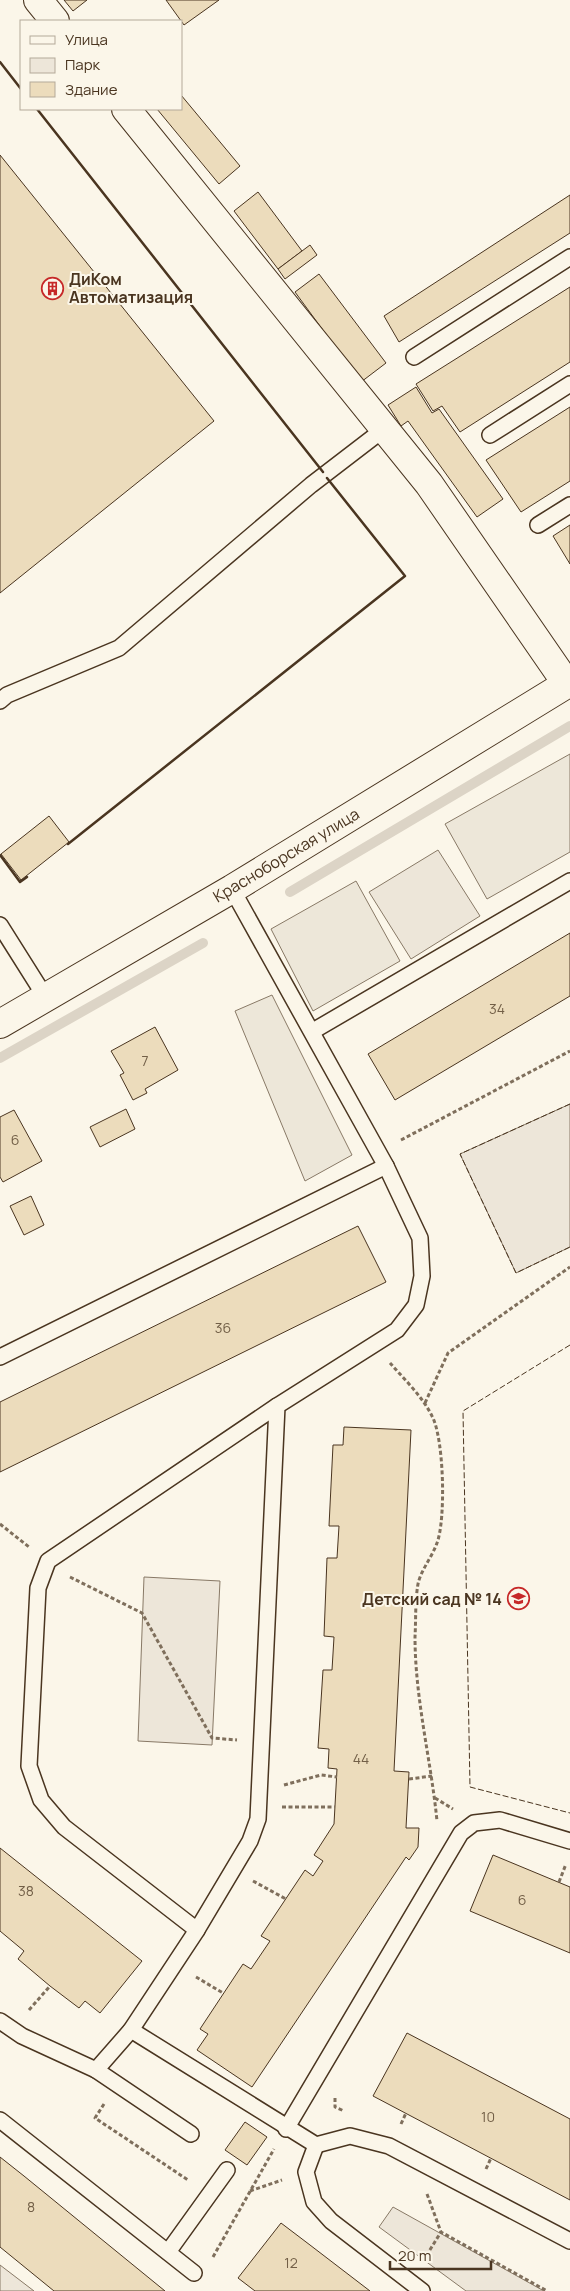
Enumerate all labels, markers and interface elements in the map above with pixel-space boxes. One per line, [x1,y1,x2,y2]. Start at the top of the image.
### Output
legend [20,20,182,110]
text: Улица [65,29,108,50]
text: Парк [65,54,101,75]
text: Здание [65,79,118,100]
place label: ДиКом Автоматизация [69,268,193,308]
building icon: ДиКом Автоматизация [41,276,65,300]
street label: Красноборская улица [209,803,363,907]
house number: 34 [489,999,505,1018]
house number: 7 [141,1051,149,1070]
house number: 6 [11,1130,19,1149]
house number: 36 [215,1318,231,1337]
school or university icon: Детский сад № 14 [506,1587,530,1611]
place label: Детский сад № 14 [362,1588,502,1610]
house number: 44 [353,1749,369,1768]
house number: 38 [18,1881,34,1900]
house number: 6 [518,1890,526,1909]
house number: 10 [481,2107,495,2126]
house number: 8 [27,2197,35,2216]
scale bar [390,2238,491,2270]
text: 20 m [398,2245,431,2266]
house number: 12 [284,2253,298,2272]

